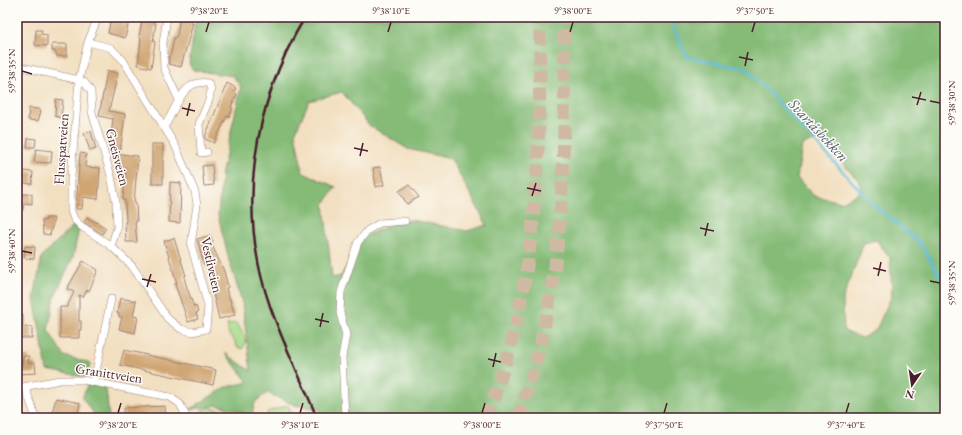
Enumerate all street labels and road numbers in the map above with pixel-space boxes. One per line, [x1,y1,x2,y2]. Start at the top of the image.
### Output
street label: Flusspatveien [50,112,73,185]
street label: Gneisveien [102,126,134,188]
street label: Vestliveien [197,235,227,295]
street label: Granittveien [74,359,144,387]

